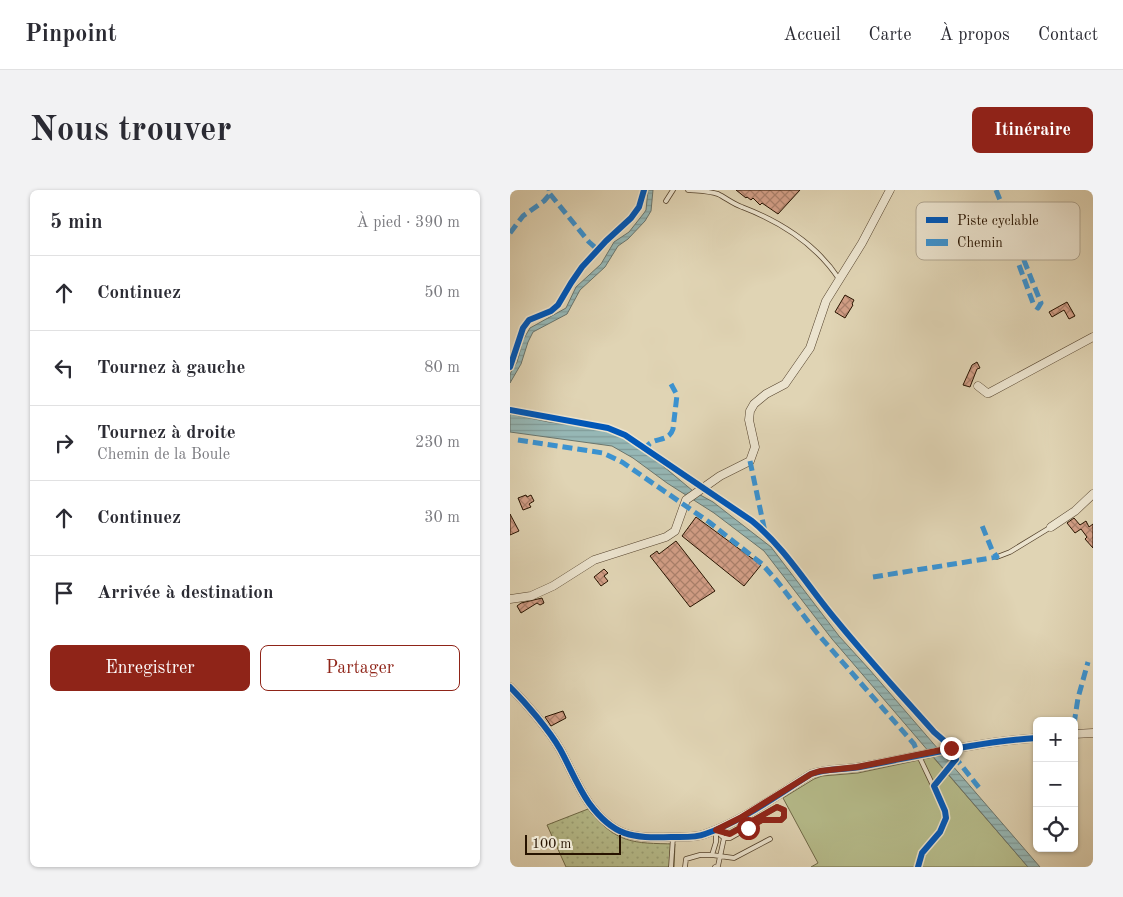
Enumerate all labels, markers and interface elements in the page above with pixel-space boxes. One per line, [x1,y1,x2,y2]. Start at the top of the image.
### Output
text: Pinpoint [25,23,117,47]
text: Accueil [783,26,841,44]
text: Carte [869,26,911,44]
text: À propos [939,26,1010,44]
text: Contact [1038,26,1098,44]
button: Itinéraire [972,107,1093,153]
text: Nous trouver [30,113,232,148]
legend [916,202,1080,260]
text: 5 min [50,212,103,233]
text: Piste cyclable [957,214,1039,228]
text: À pied · 390 m [357,215,460,231]
text: Chemin [957,236,1003,250]
icon: ahead [50,279,78,307]
text: Continuez [97,284,181,303]
text: 50 m [424,285,460,301]
icon: left [50,354,78,382]
text: Tournez à gauche [97,359,245,378]
text: 80 m [424,360,460,376]
text: Tournez à droite [97,424,236,443]
icon: right [50,429,78,457]
text: 230 m [415,435,460,451]
text: Chemin de la Boule [97,447,230,463]
icon: ahead [50,504,78,532]
text: Continuez [97,509,181,528]
text: 30 m [424,510,460,526]
icon: arrive [50,579,78,607]
text: Arrivée à destination [97,584,273,603]
button: Enregistrer [50,645,250,691]
button: Partager [260,645,460,691]
map controls [1033,717,1078,852]
button: + [1033,717,1078,762]
route end [940,737,963,760]
button: − [1033,762,1078,807]
button: locate [1033,807,1078,852]
route start [737,817,760,840]
scale bar [525,832,621,855]
text: 100 m [532,837,571,851]

